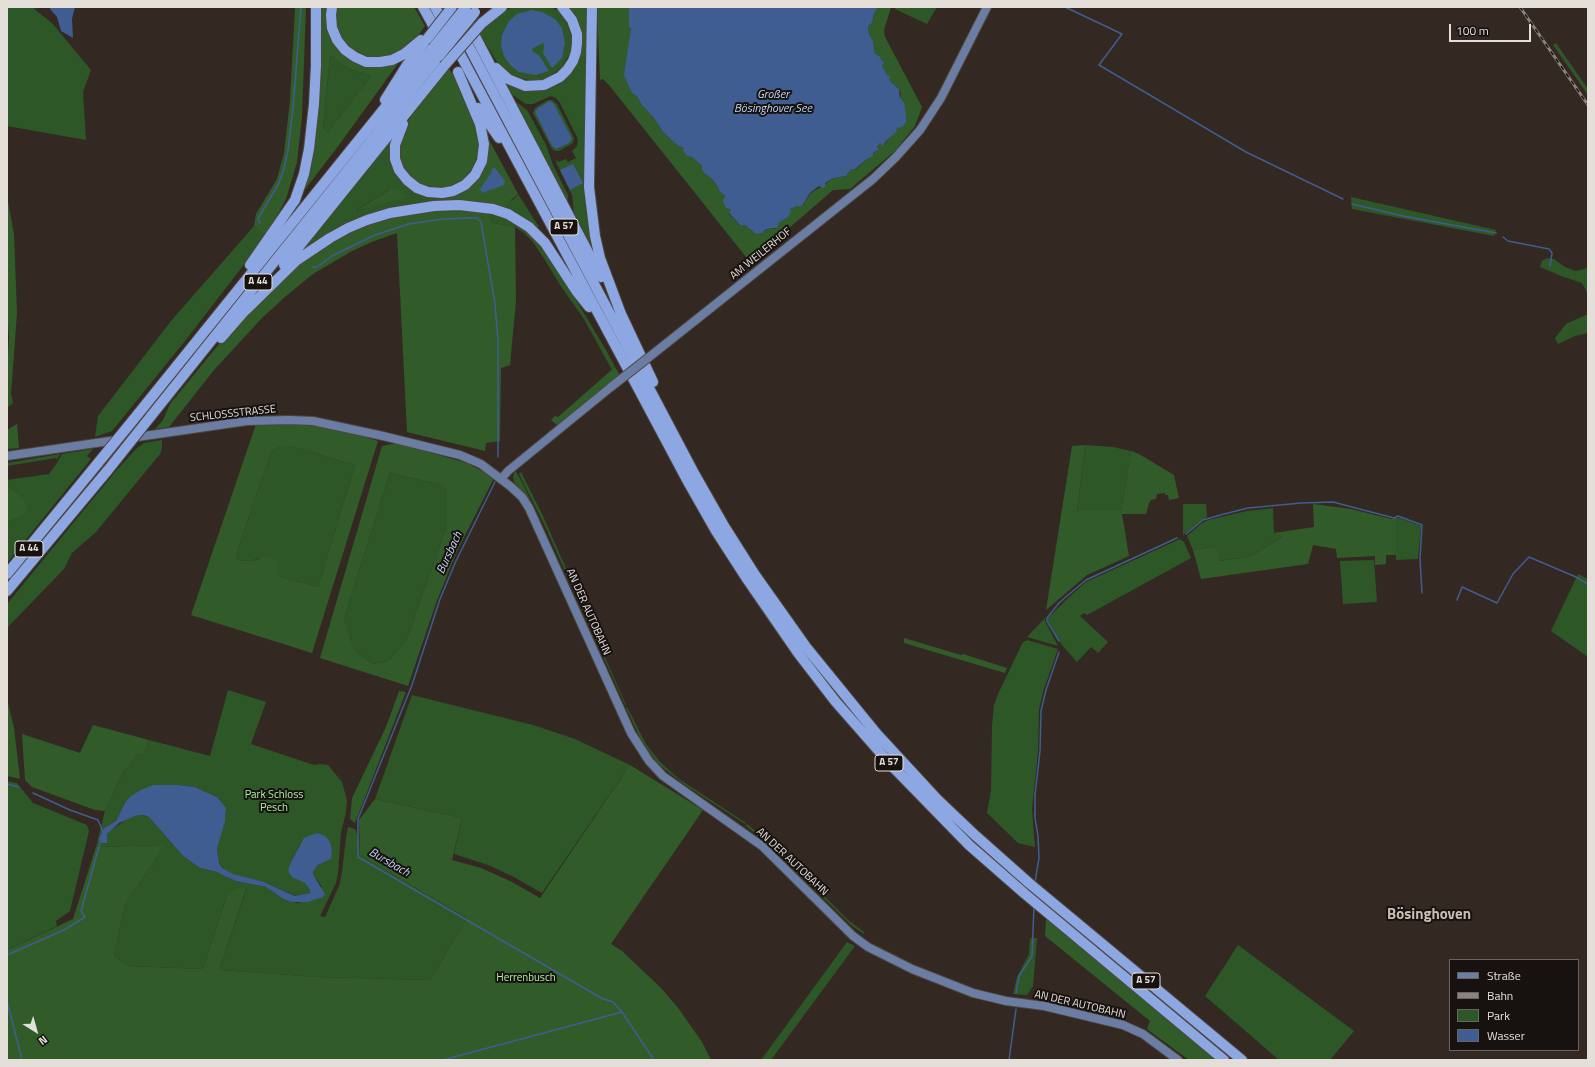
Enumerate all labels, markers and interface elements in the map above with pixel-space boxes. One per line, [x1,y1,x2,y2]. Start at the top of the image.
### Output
scale bar [1451,16,1533,42]
text: 100 m [1456,21,1489,40]
water label: Großer Bösinghover See [734,88,812,116]
road number: A 57 [550,219,578,235]
street label: AM WEILERHOF [728,225,794,283]
road number: A 44 [244,274,272,290]
street label: SCHLOSSSTRASSE [189,403,277,425]
water label: Bursbach [434,530,466,576]
road number: A 44 [15,541,43,557]
street label: AN DER AUTOBAHN [563,567,613,657]
road number: A 57 [875,755,903,771]
park label: Park Schloss Pesch [245,788,303,814]
street label: AN DER AUTOBAHN [753,825,831,899]
water label: Bursbach [366,846,412,880]
district label: Bösinghoven [1387,906,1471,924]
legend [1449,959,1579,1051]
text: Straße [1487,966,1521,985]
park label: Herrenbusch [496,971,556,985]
road number: A 57 [1132,973,1160,989]
text: Bahn [1487,986,1513,1005]
street label: AN DER AUTOBAHN [1033,988,1127,1022]
text: Park [1487,1006,1510,1025]
north arrow [16,1011,56,1051]
text: Wasser [1487,1026,1525,1045]
text: N [35,1032,51,1049]

